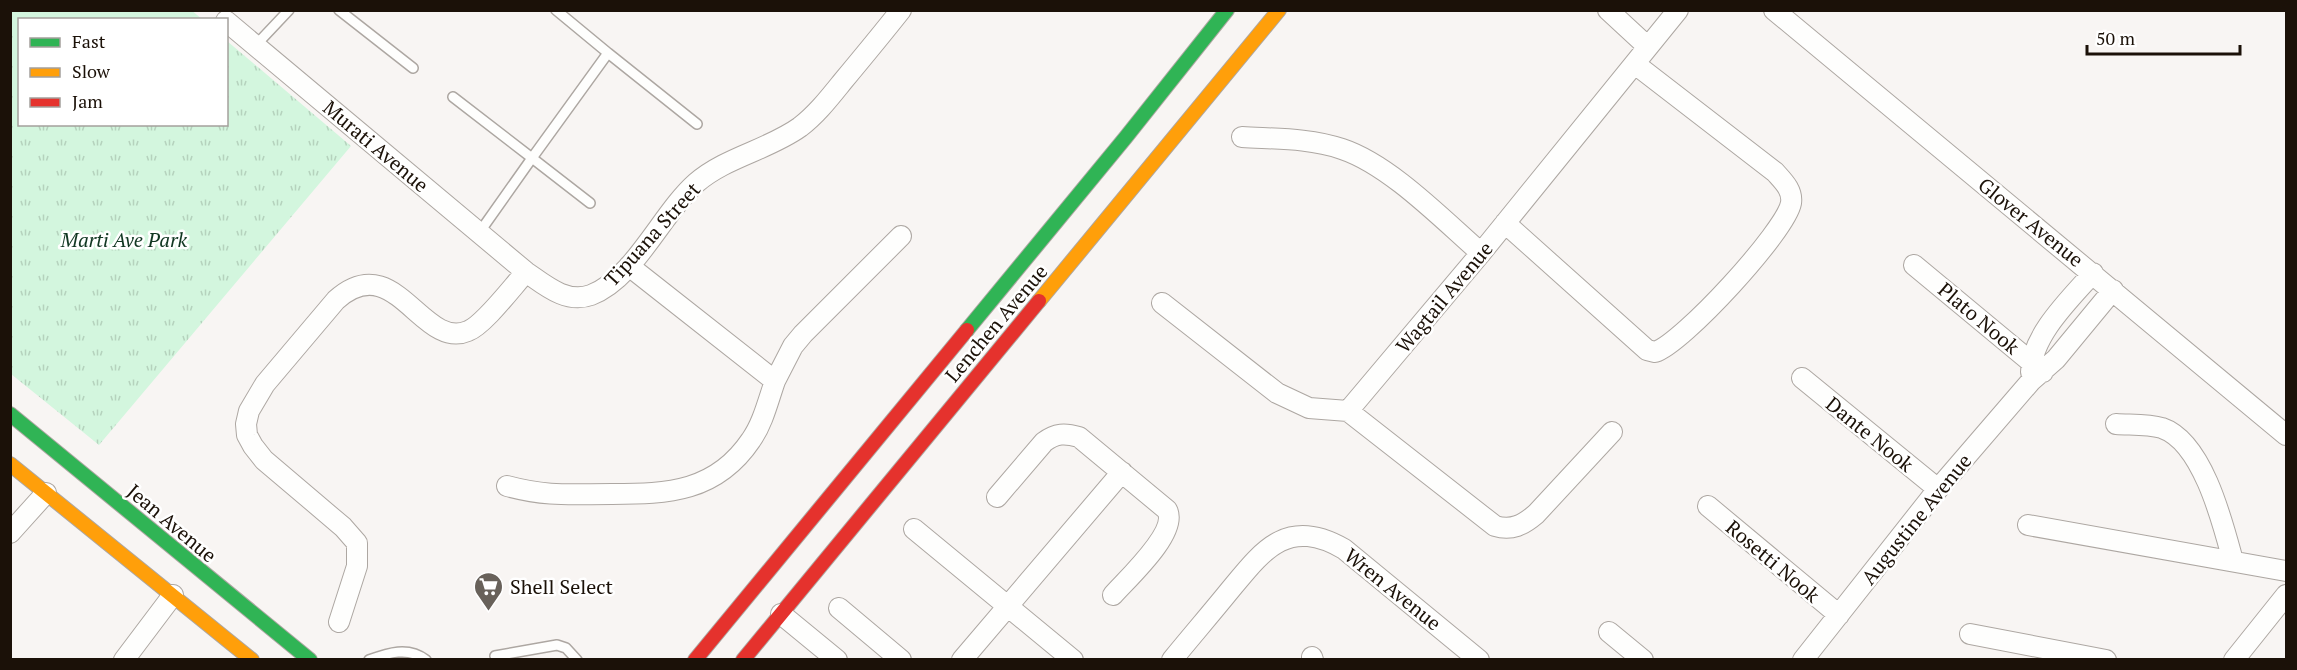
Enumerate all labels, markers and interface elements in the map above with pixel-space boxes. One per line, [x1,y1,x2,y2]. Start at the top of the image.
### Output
legend [18,18,228,126]
scale bar [2087,18,2240,56]
text: 50 m [2096,26,2136,50]
text: Fast [72,29,106,53]
text: Slow [72,59,111,83]
text: Jam [72,89,103,113]
street label: Murati Avenue [318,94,434,198]
street label: Glover Avenue [1973,171,2089,273]
street label: Tipuana Street [598,176,706,292]
park label: Marti Ave Park [60,226,188,253]
street label: Wagtail Avenue [1389,236,1499,358]
street label: Lenchen Avenue [939,258,1053,388]
street label: Plato Nook [1933,276,2026,360]
street label: Dante Nook [1820,390,1920,478]
street label: Augustine Avenue [1855,448,1977,590]
street label: Jean Avenue [122,478,222,568]
street label: Rosetti Nook [1720,514,1826,609]
street label: Wren Avenue [1339,542,1447,636]
supermarket icon: Shell Select [473,570,505,612]
place label: Shell Select [510,573,614,600]

